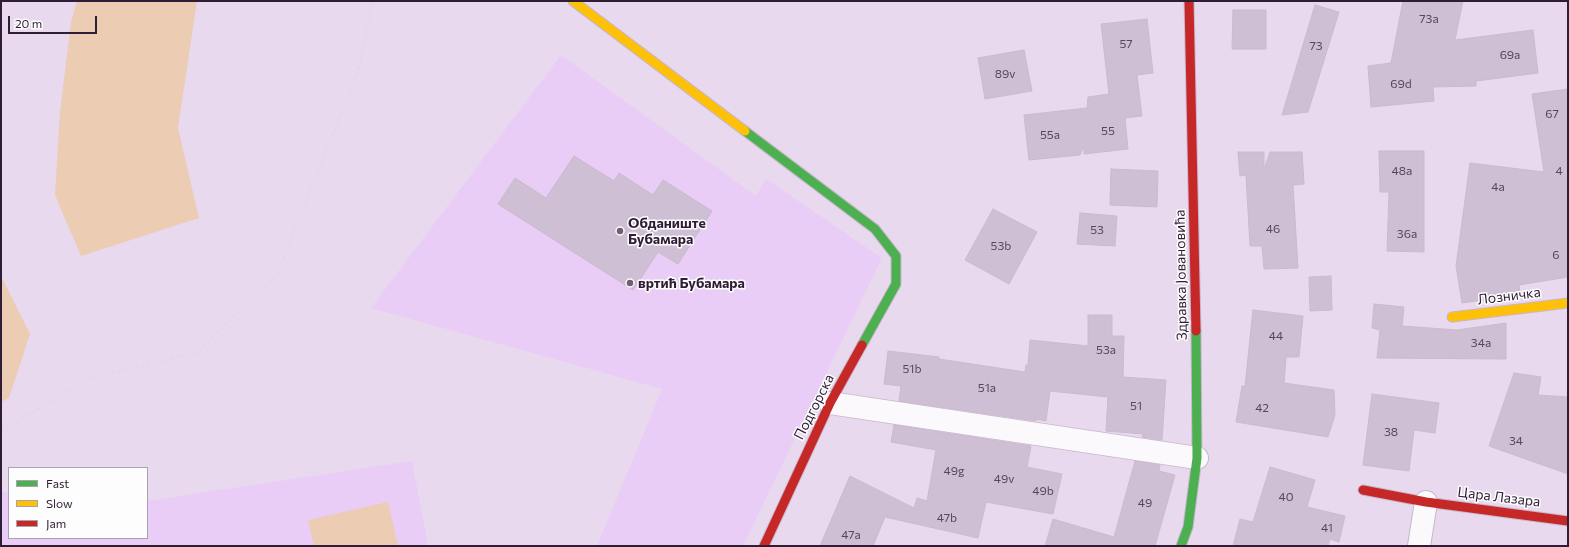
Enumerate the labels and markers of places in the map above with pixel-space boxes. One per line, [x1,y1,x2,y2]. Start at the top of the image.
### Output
place label: Обданиште Бубамара [628,215,706,248]
marker: Обданиште Бубамара [615,226,625,236]
place label: вртић Бубамара [638,275,745,291]
marker: вртић Бубамара [625,278,635,288]

